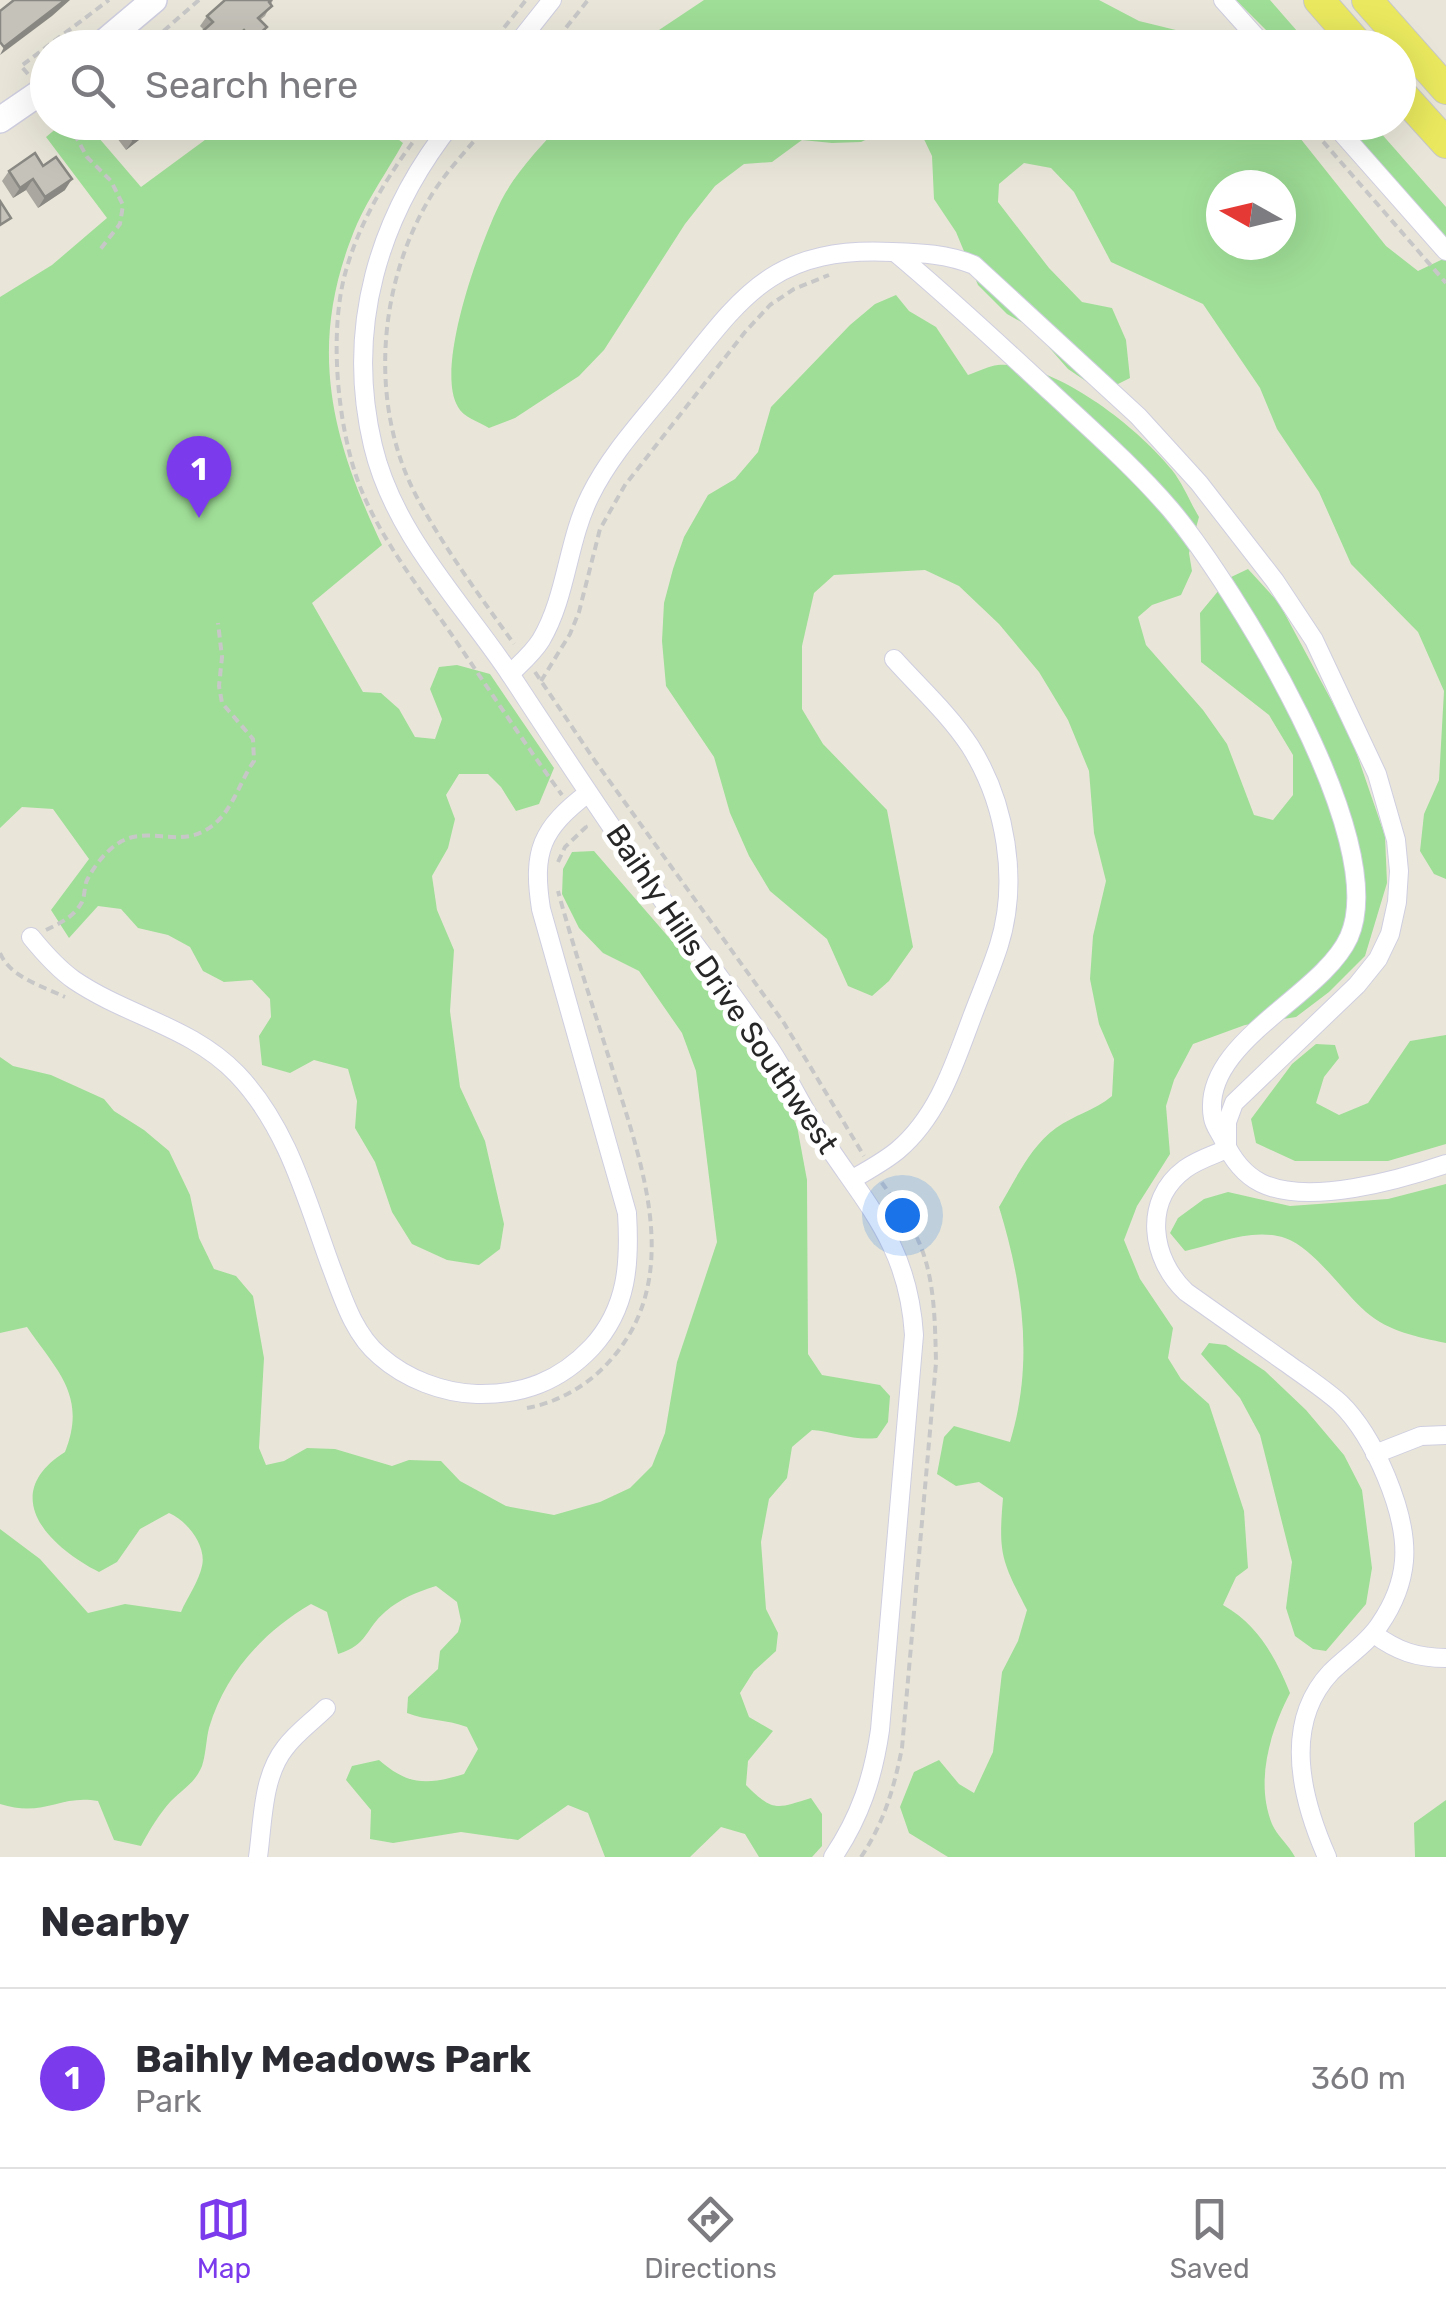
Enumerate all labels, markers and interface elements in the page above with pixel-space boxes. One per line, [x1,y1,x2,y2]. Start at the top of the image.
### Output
search box [30,30,1416,140]
icon: search [65,58,120,113]
text: Search here [145,62,358,108]
north arrow [1206,170,1296,260]
pin: 1 [166,436,232,518]
street label: Baihly Hills Drive Southwest [598,818,846,1161]
your location [877,1190,928,1241]
text: Nearby [40,1897,190,1947]
text: Baihly Meadows Park [135,2036,531,2082]
text: 1 [65,2059,80,2097]
text: 360 m [1311,2059,1406,2097]
text: Park [135,2082,202,2120]
tab: Map [196,2192,251,2285]
tab: Directions [644,2192,777,2285]
tab: Saved [1170,2192,1250,2285]

